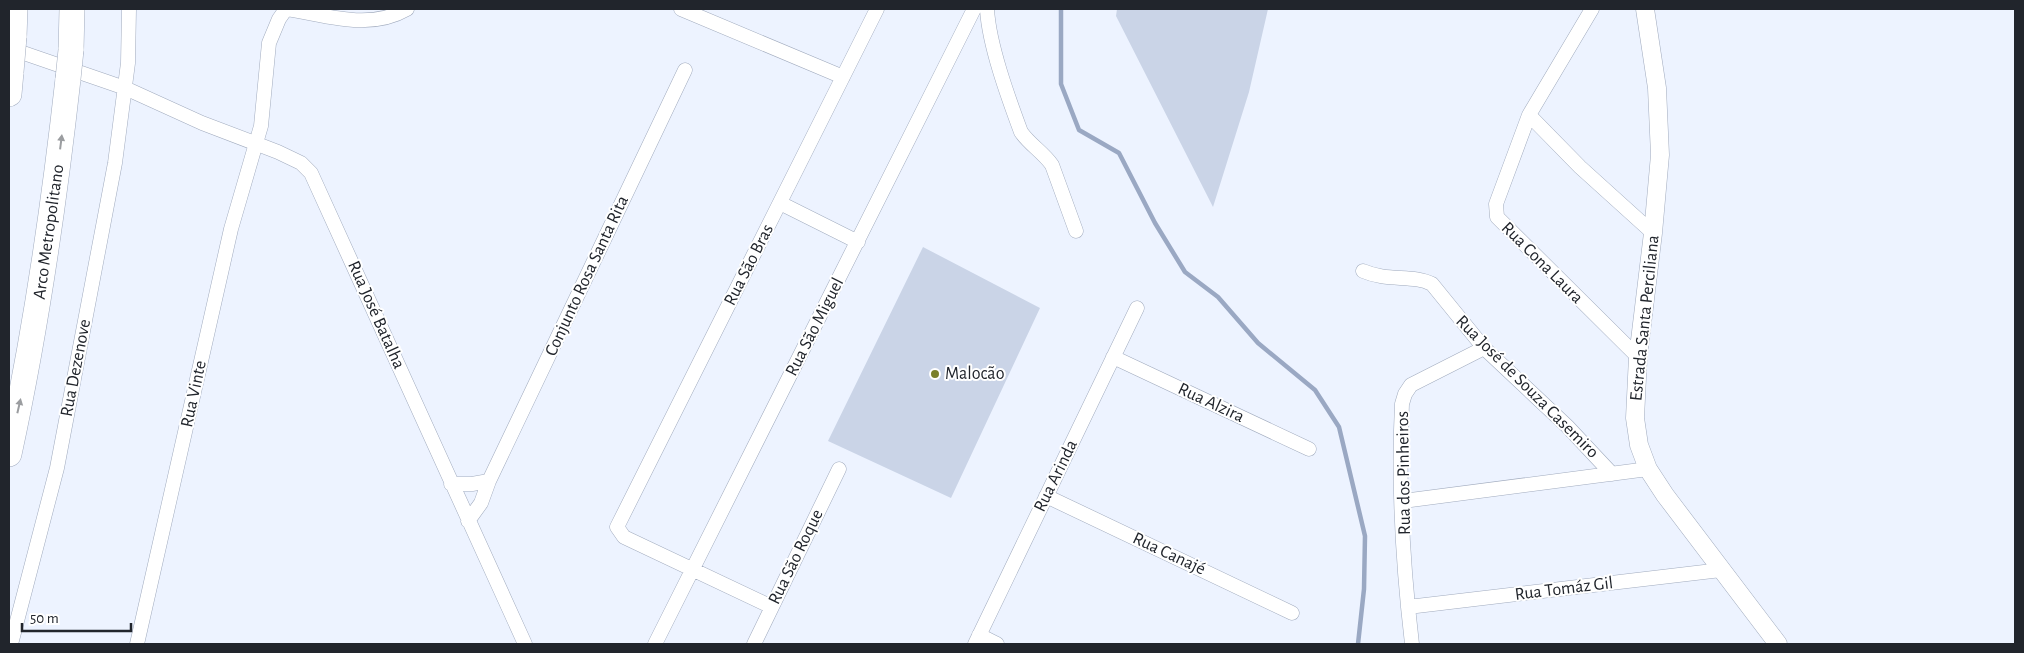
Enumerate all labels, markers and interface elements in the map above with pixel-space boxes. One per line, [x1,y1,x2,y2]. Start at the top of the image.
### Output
one-way arrow [57,134,65,150]
street label: Arco Metropolitano [31,163,67,301]
street label: Conjunto Rosa Santa Rita [542,193,632,359]
street label: Rua Cona Laura [1498,219,1586,307]
street label: Rua São Bras [721,222,777,308]
street label: Estrada Santa Perciliana [1627,234,1663,402]
street label: Rua José Batalha [344,258,408,372]
street label: Rua São Miguel [783,275,847,379]
street label: Rua José de Souza Casemiro [1452,312,1602,462]
street label: Rua Dezenove [58,318,94,418]
street label: Rua Vinte [178,359,210,429]
place label: Malocão [945,365,1005,383]
marker: Malocão [929,368,941,380]
street label: Rua Alzira [1175,380,1247,426]
one-way arrow [15,399,23,414]
street label: Rua dos Pinheiros [1394,411,1414,535]
street label: Rua Arinda [1031,437,1081,515]
street label: Rua São Roque [765,507,827,607]
street label: Rua Canajé [1130,529,1208,579]
street label: Rua Tomáz Gil [1514,574,1614,604]
scale bar [22,600,131,632]
text: 50 m [30,611,59,626]

